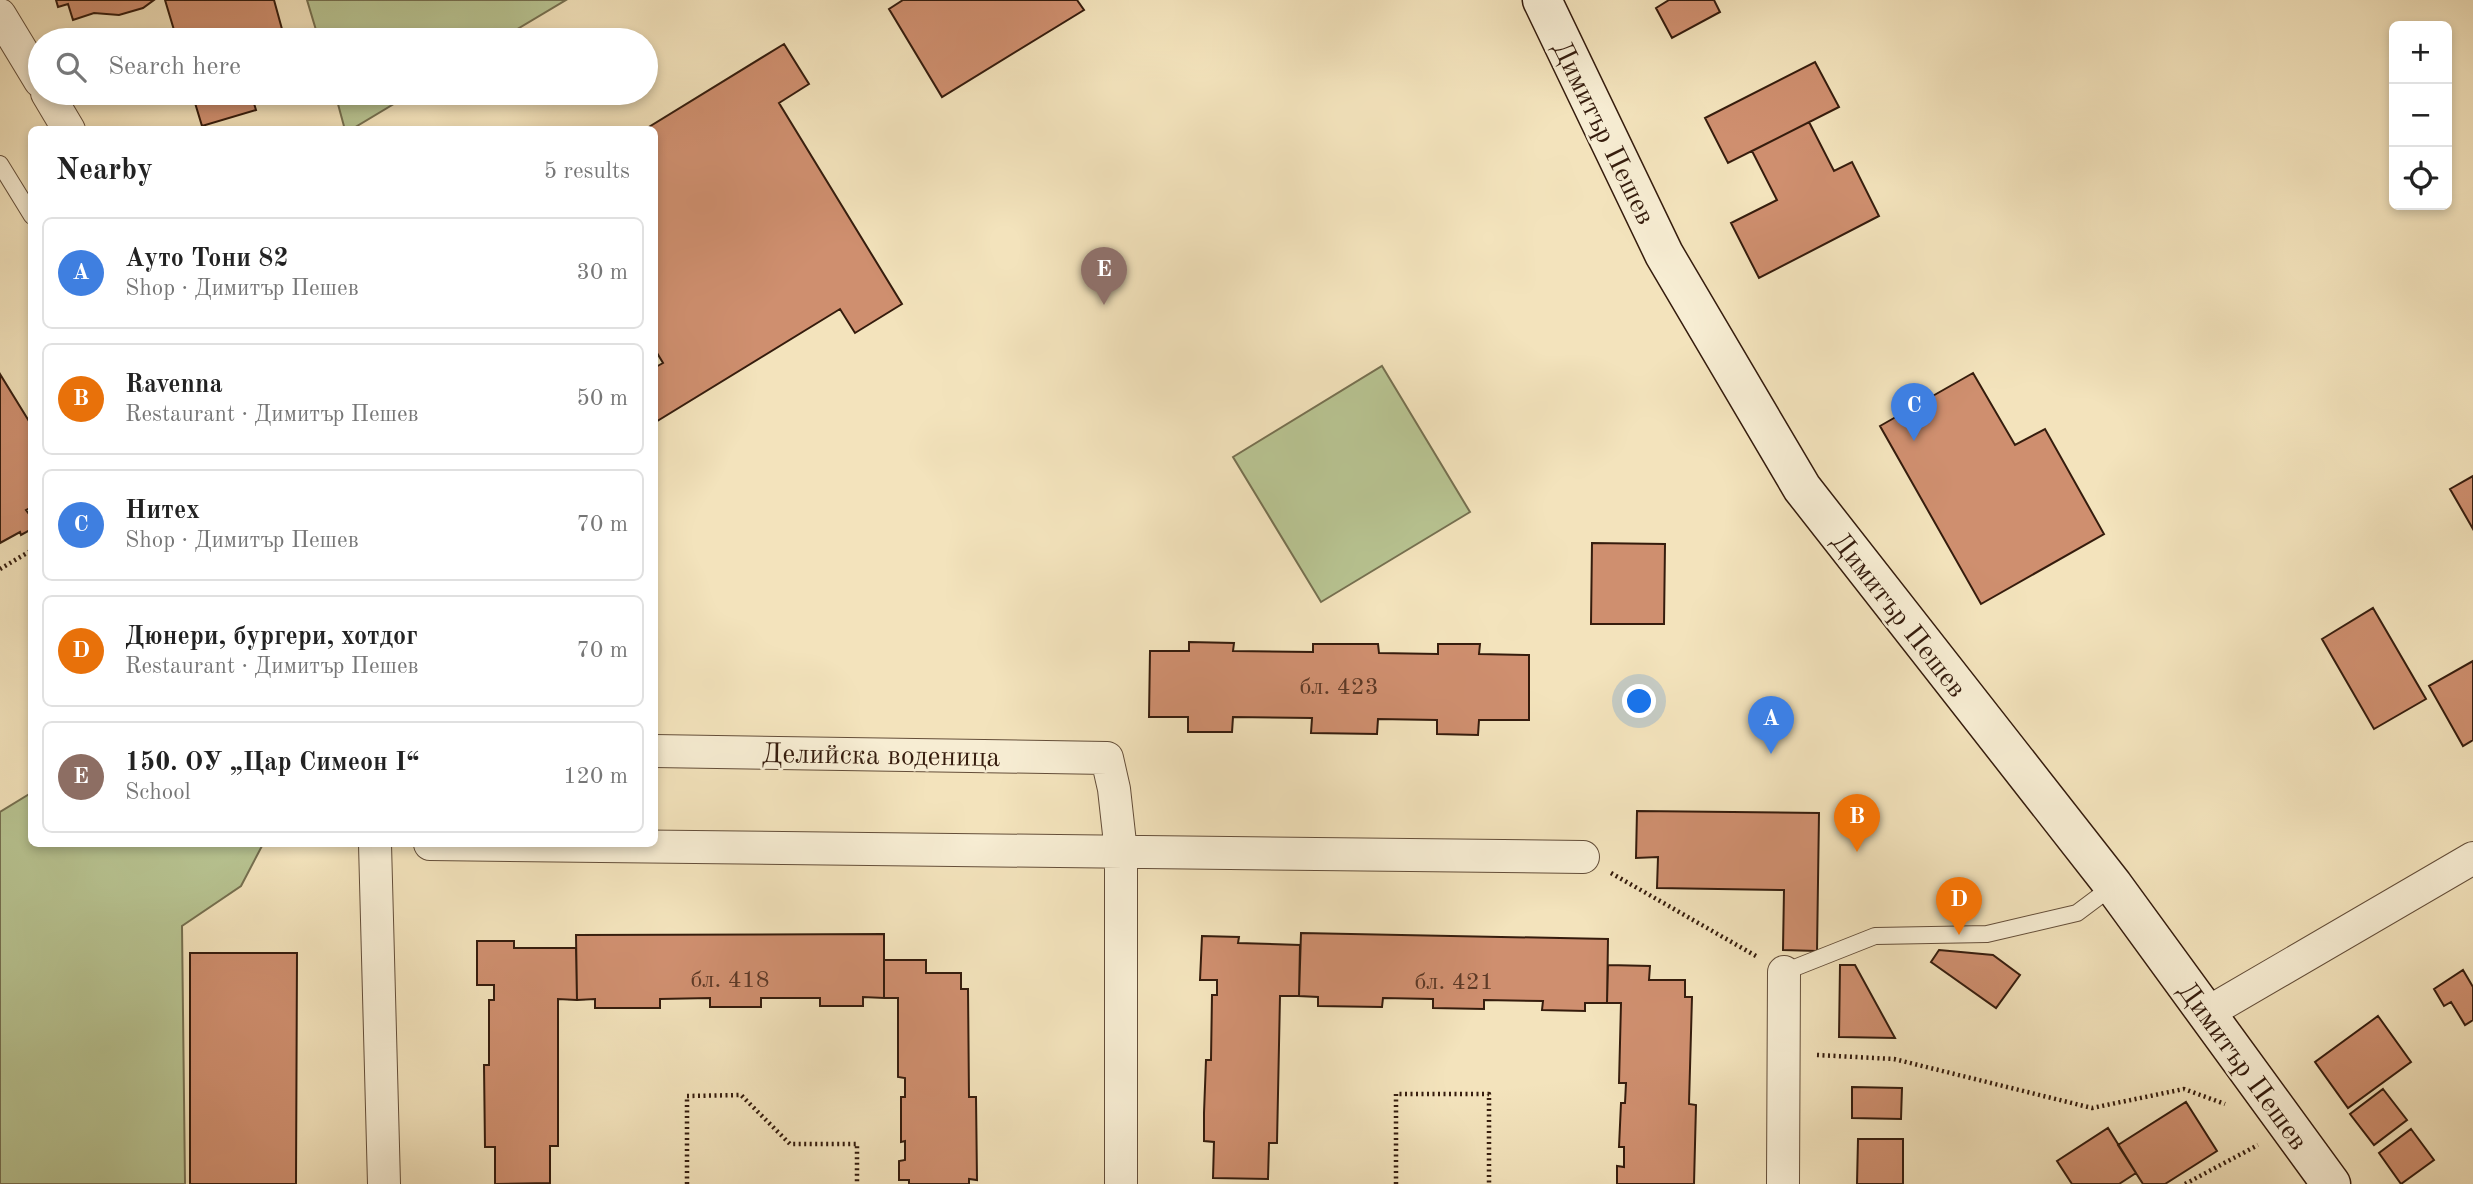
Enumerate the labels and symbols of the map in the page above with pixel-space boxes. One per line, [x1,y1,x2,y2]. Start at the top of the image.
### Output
street label: Димитър Пешев [1546,37,1659,229]
pin: E [1081,247,1127,305]
pin: C [1891,383,1937,441]
street label: Димитър Пешев [1825,528,1970,703]
house number: бл. 423 [1299,676,1379,700]
your location [1622,684,1656,718]
pin: A [1748,696,1794,754]
street label: Делийска воденица [761,741,1001,773]
pin: B [1834,794,1880,852]
pin: D [1936,877,1982,935]
house number: бл. 418 [690,969,770,993]
house number: бл. 421 [1414,971,1494,995]
street label: Димитър Пешев [2171,978,2312,1156]

